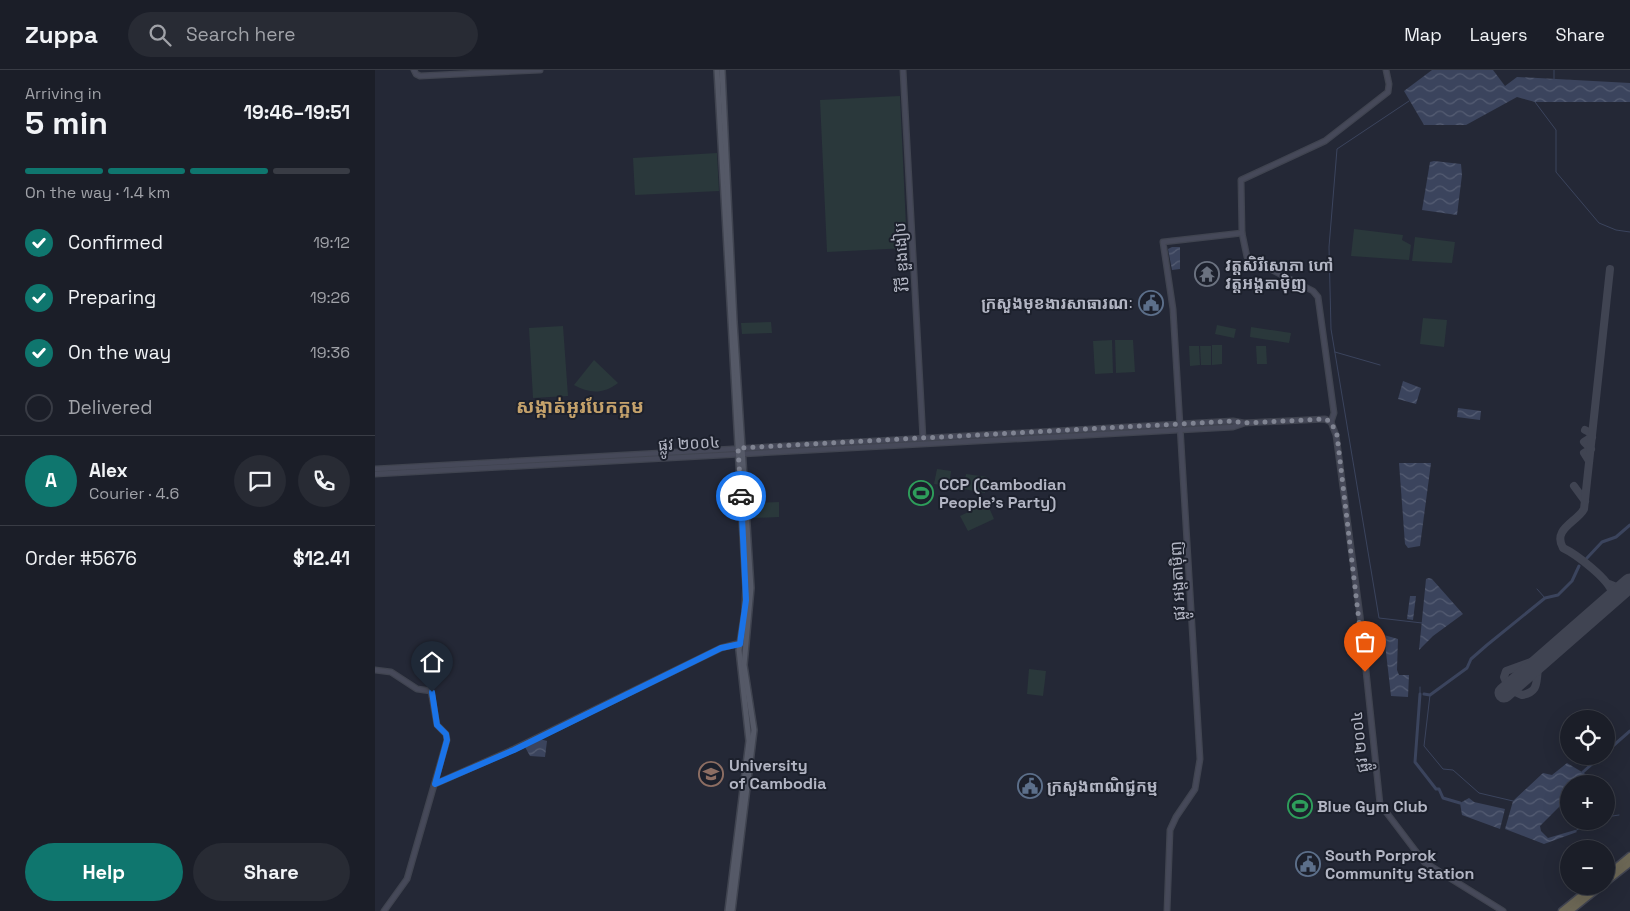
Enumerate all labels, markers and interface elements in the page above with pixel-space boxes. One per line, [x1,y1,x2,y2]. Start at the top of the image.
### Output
search box [128,12,478,57]
text: Zuppa [25,19,98,50]
icon: search [146,21,174,49]
text: Search here [186,22,295,47]
text: Map [1404,23,1442,46]
text: Layers [1470,23,1527,46]
text: Share [1555,23,1605,46]
text: Arriving in [25,83,102,104]
text: 19:46–19:51 [243,100,350,125]
text: 5 min [25,103,108,143]
text: On the way · 1.4 km [25,182,170,203]
street label: វិថី ឌួងងៀប [889,222,914,293]
icon: check [25,229,53,257]
text: Confirmed [68,230,163,255]
text: 19:12 [313,232,350,253]
place label: វត្តសិរីសោភា ហៅ វត្តអង្តតាម៉ិញ [1225,255,1334,294]
temple icon: វត្តសិរីសោភា ហៅ វត្តអង្តតាម៉ិញ [1194,261,1220,287]
icon: check [25,284,53,312]
text: Preparing [68,285,156,310]
text: 19:26 [310,287,350,308]
public building icon: ក្រសួងមុខងារសាធារណៈ [1138,290,1164,316]
place label: ក្រសួងមុខងារសាធារណៈ [981,293,1133,314]
icon: check [25,339,53,367]
text: On the way [68,340,171,365]
text: 19:36 [310,342,350,363]
district label: សង្កាត់អូរបែកក្អម [516,394,644,419]
text: Delivered [68,395,153,420]
street label: ផ្លូវ ២០០៤ [658,431,721,459]
button: chat [234,455,286,507]
button: phone [298,455,350,507]
text: Alex [89,458,128,483]
text: A [45,468,57,493]
courier [716,471,766,521]
place label: CCP (Cambodian People's Party) [939,474,1066,513]
sports icon: CCP (Cambodian People's Party) [908,480,934,506]
icon: car [727,482,755,510]
text: Courier · 4.6 [89,483,179,504]
street label: ផ្លូវ អង្តតាម៉ិញ [1165,540,1194,621]
text: Order #5676 [25,546,137,571]
text: $12.41 [293,546,350,571]
pin [1344,621,1386,672]
icon: bag [1351,628,1379,656]
pin [411,641,453,692]
icon: home [418,648,446,676]
street label: ផ្លូវ ២០០៤ [1346,710,1377,774]
map controls [1560,710,1615,895]
button: locate [1560,710,1615,765]
place label: University of Cambodia [729,755,827,794]
school or university icon: University of Cambodia [698,761,724,787]
public building icon: ក្រសួងពាណិជ្ជកម្ម [1017,773,1043,799]
button: + [1560,775,1615,830]
place label: ក្រសួងពាណិជ្ជកម្ម [1047,776,1158,797]
sports icon: Blue Gym Club [1287,793,1313,819]
place label: Blue Gym Club [1317,796,1428,817]
button: − [1560,840,1615,895]
button: Help [25,843,183,901]
button: Share [193,843,350,901]
place label: South Porprok Community Station [1325,845,1474,884]
public building icon: South Porprok Community Station [1295,851,1321,877]

